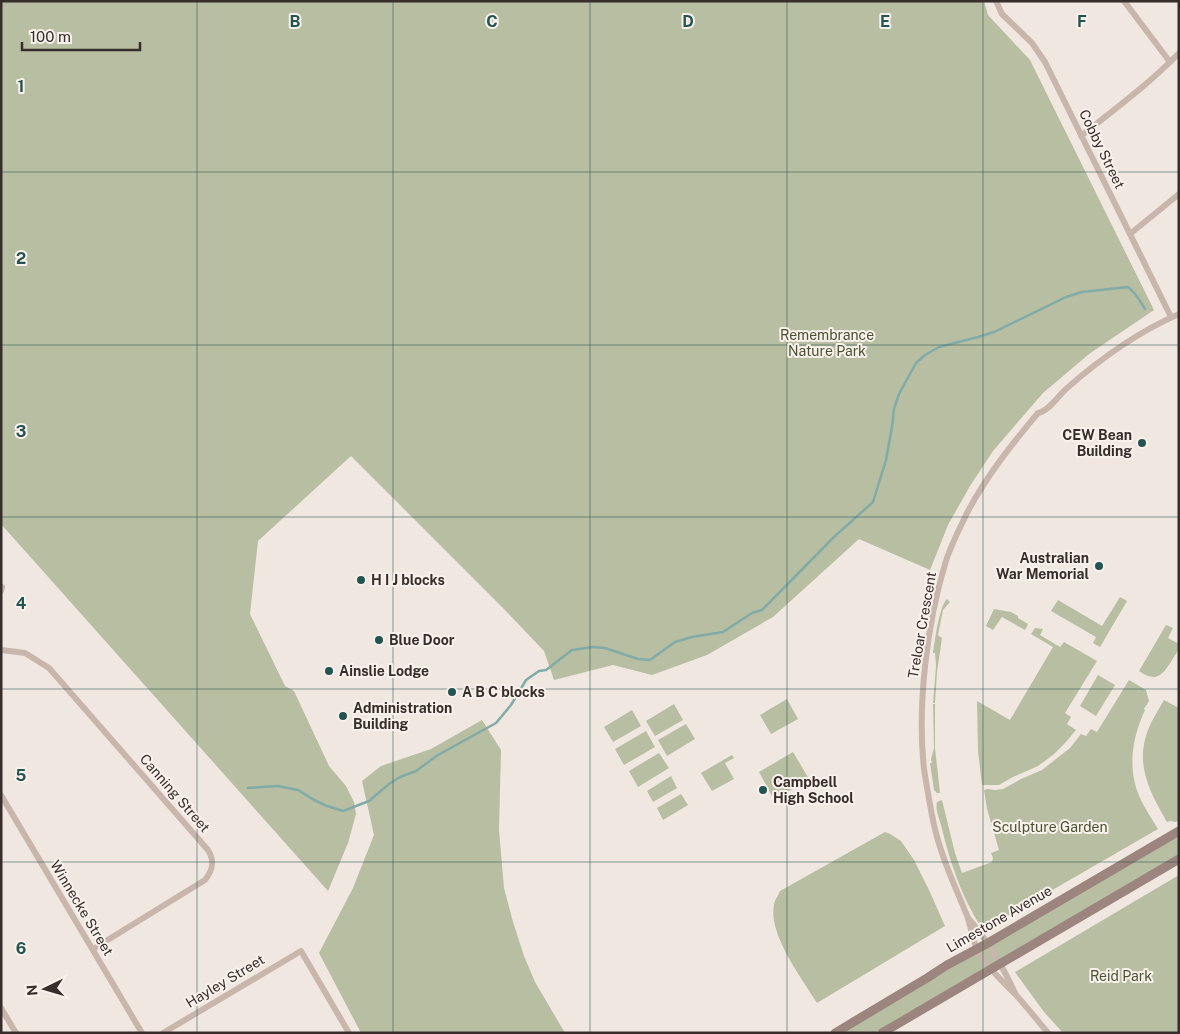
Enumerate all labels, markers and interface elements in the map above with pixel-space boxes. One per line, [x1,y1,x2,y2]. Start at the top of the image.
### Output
text: B [290,12,301,31]
text: C [486,12,498,31]
text: D [682,12,694,31]
text: E [880,12,890,31]
text: F [1077,12,1087,31]
scale bar [22,20,140,52]
text: 100 m [30,28,71,45]
text: 1 [18,77,24,96]
street label: Cobby Street [1076,107,1128,191]
text: 2 [16,249,26,268]
park label: Remembrance Nature Park [780,327,874,359]
text: 3 [16,422,26,441]
place label: CEW Bean Building [1062,427,1132,459]
marker: CEW Bean Building [1136,437,1148,449]
place label: Australian War Memorial [996,550,1089,582]
marker: Australian War Memorial [1093,560,1105,572]
street label: Treloar Crescent [905,570,939,680]
place label: H I J blocks [371,572,445,588]
marker: H I J blocks [355,574,367,586]
text: 4 [16,594,27,613]
place label: Blue Door [389,632,455,648]
marker: Blue Door [373,634,385,646]
place label: Ainslie Lodge [339,663,429,679]
marker: Ainslie Lodge [323,665,335,677]
place label: A B C blocks [462,684,545,700]
marker: A B C blocks [446,686,458,698]
place label: Administration Building [353,700,452,732]
marker: Administration Building [337,710,349,722]
street label: Canning Street [137,751,213,835]
text: 5 [16,766,27,785]
place label: Campbell High School [773,774,854,806]
marker: Campbell High School [757,784,769,796]
park label: Sculpture Garden [992,819,1108,835]
street label: Winnecke Street [47,858,117,958]
street label: Limestone Avenue [943,882,1055,956]
text: 6 [16,939,26,958]
street label: Hayley Street [183,951,267,1011]
north arrow [20,964,70,1014]
park label: Reid Park [1090,968,1152,984]
text: N [24,984,40,996]

